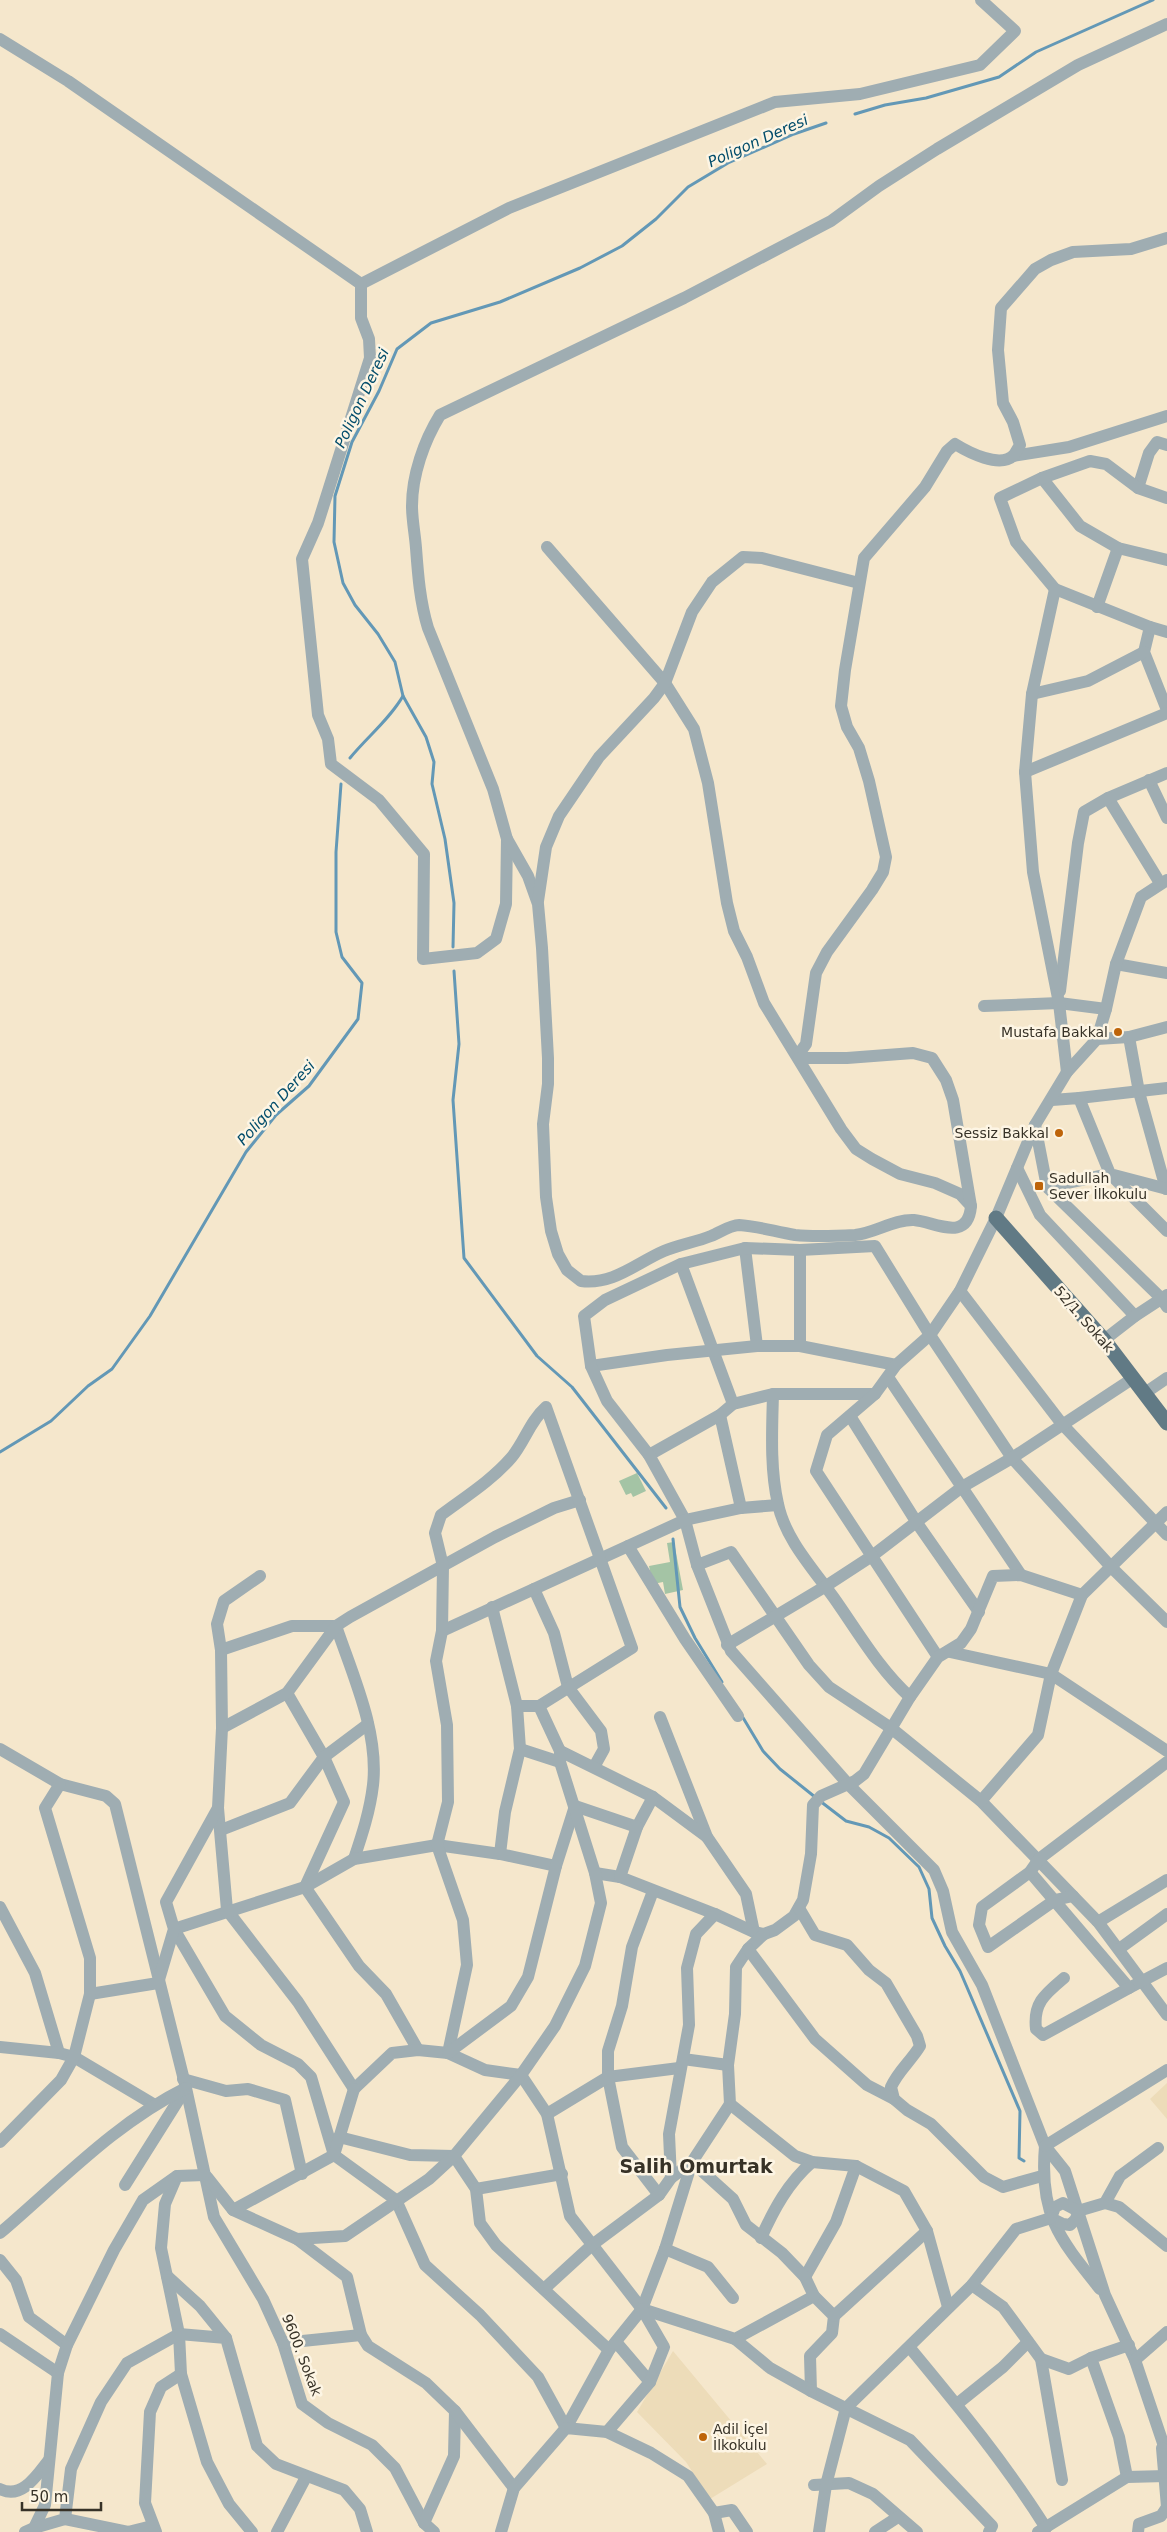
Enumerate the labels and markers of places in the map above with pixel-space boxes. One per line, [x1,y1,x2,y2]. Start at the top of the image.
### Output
place label: Mustafa Bakkal [1001,1024,1108,1040]
marker: Mustafa Bakkal [1112,1026,1124,1038]
place label: Sessiz Bakkal [955,1125,1049,1141]
marker: Sessiz Bakkal [1053,1127,1065,1139]
place label: Sadullah Sever İlkokulu [1049,1170,1147,1202]
marker: Sadullah Sever İlkokulu [1033,1180,1045,1192]
place label: Adil İçel İlkokulu [713,2420,768,2453]
marker: Adil İçel İlkokulu [697,2431,709,2443]

